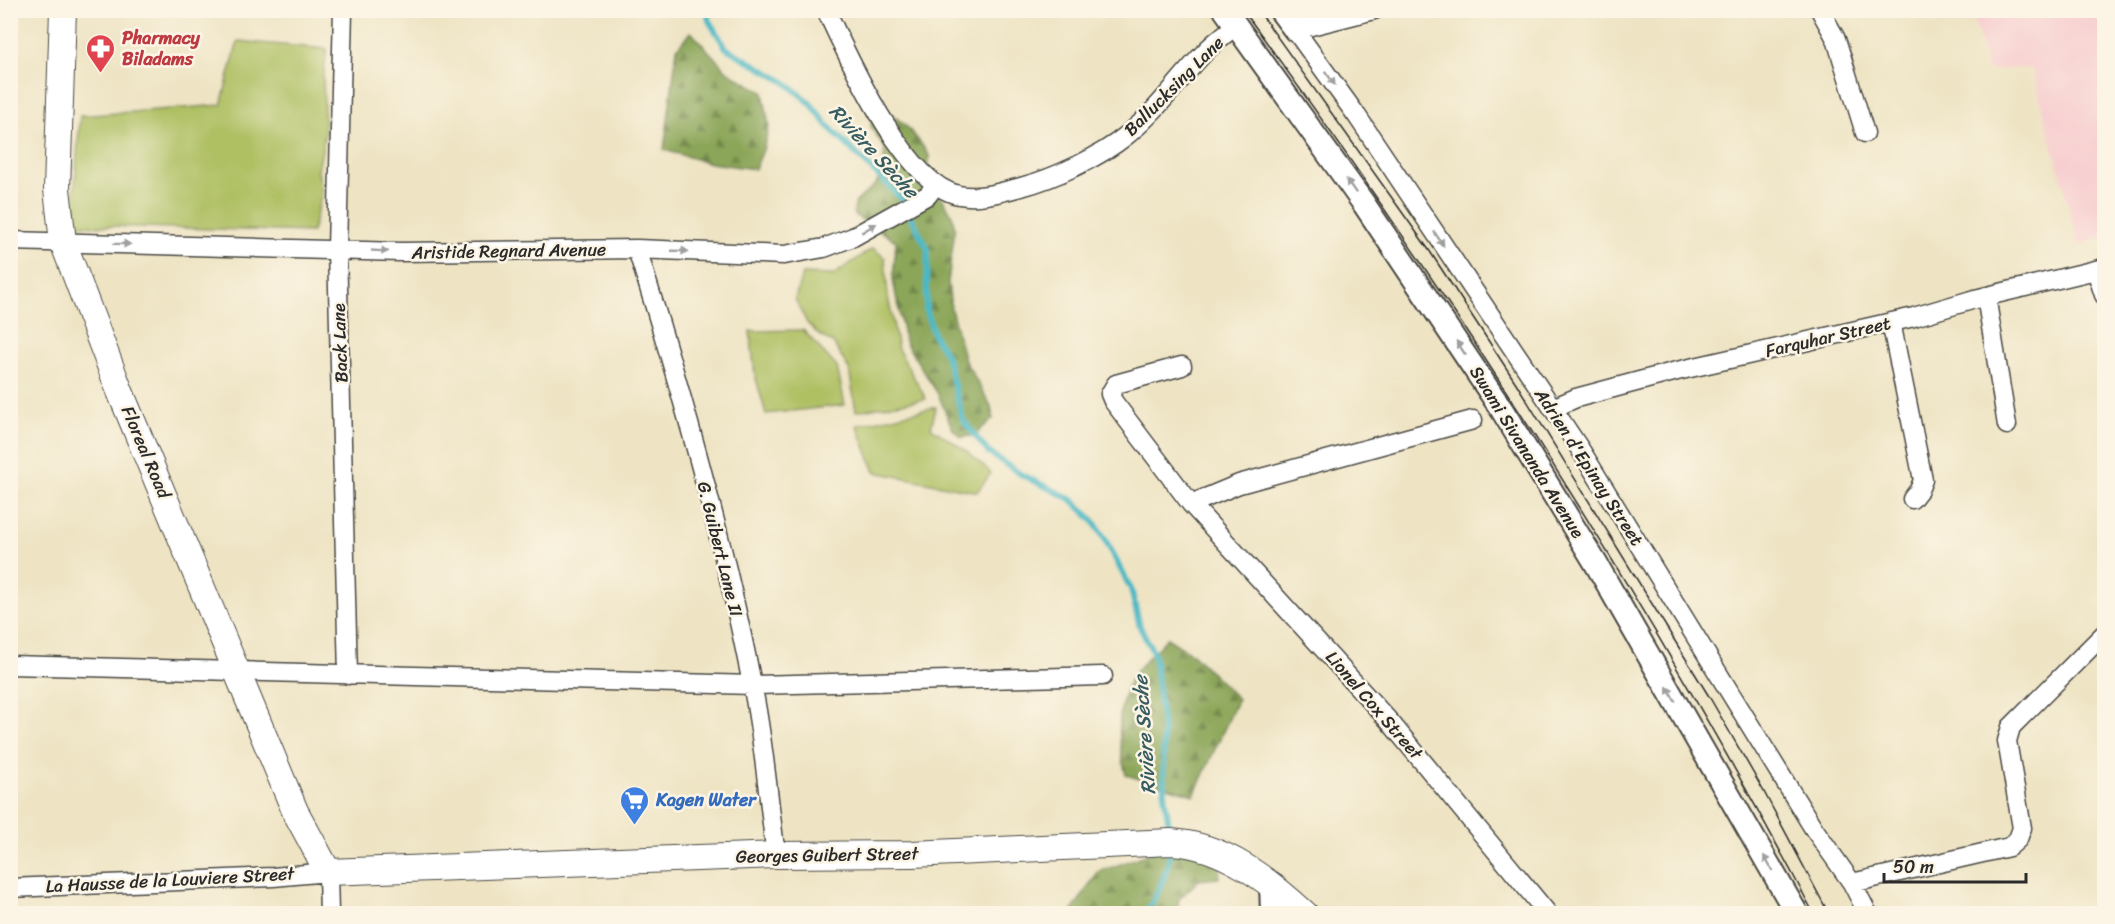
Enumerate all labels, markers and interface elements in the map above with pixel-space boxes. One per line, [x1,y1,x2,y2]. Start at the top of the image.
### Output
place label: Pharmacy Biladams [122,22,201,75]
street label: Ballucksing Lane [1116,28,1232,144]
pharmacy icon: Pharmacy Biladams [85,32,117,74]
one-way arrow [1323,70,1335,85]
water label: Rivière Sèche [820,96,928,208]
one-way arrow [1345,179,1357,195]
one-way arrow [861,222,877,233]
one-way arrow [1434,231,1445,247]
street label: Aristide Regnard Avenue [410,233,607,269]
one-way arrow [112,239,131,248]
one-way arrow [370,246,389,256]
one-way arrow [670,246,689,256]
street label: Back Lane [323,302,357,383]
street label: Farquhar Street [1762,307,1894,367]
one-way arrow [1455,340,1467,356]
street label: Swami Sivananda Avenue [1461,359,1593,545]
street label: Adrien d'Epinay Street [1525,381,1652,553]
street label: Floreal Road [112,401,180,505]
street label: G. Guibert Lane II [688,478,752,621]
street label: Lionel Cox Street [1317,643,1431,768]
water label: Rivière Sèche [1123,672,1166,796]
one-way arrow [1666,685,1676,702]
supermarket icon: Kagen Water [619,784,651,826]
place label: Kagen Water [655,784,757,816]
street label: Georges Guibert Street [735,837,919,873]
scale bar [1884,846,2026,884]
text: 50 m [1893,851,1934,883]
one-way arrow [1763,854,1773,871]
street label: La Hausse de la Louviere Street [45,857,296,902]

